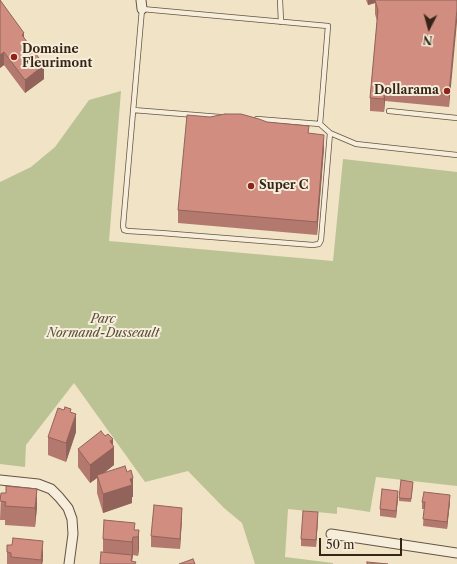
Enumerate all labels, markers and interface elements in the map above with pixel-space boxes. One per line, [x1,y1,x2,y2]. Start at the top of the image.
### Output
north arrow [409,8,449,48]
text: N [422,32,433,47]
place label: Domaine Fleurimont [22,43,92,71]
marker: Domaine Fleurimont [9,52,19,62]
place label: Dollarama [374,84,439,98]
marker: Dollarama [442,86,452,96]
place label: Super C [259,179,308,193]
marker: Super C [246,181,256,191]
park label: Parc Normand-Dusseault [47,313,159,341]
scale bar [321,530,404,556]
text: 50 m [326,537,355,552]

